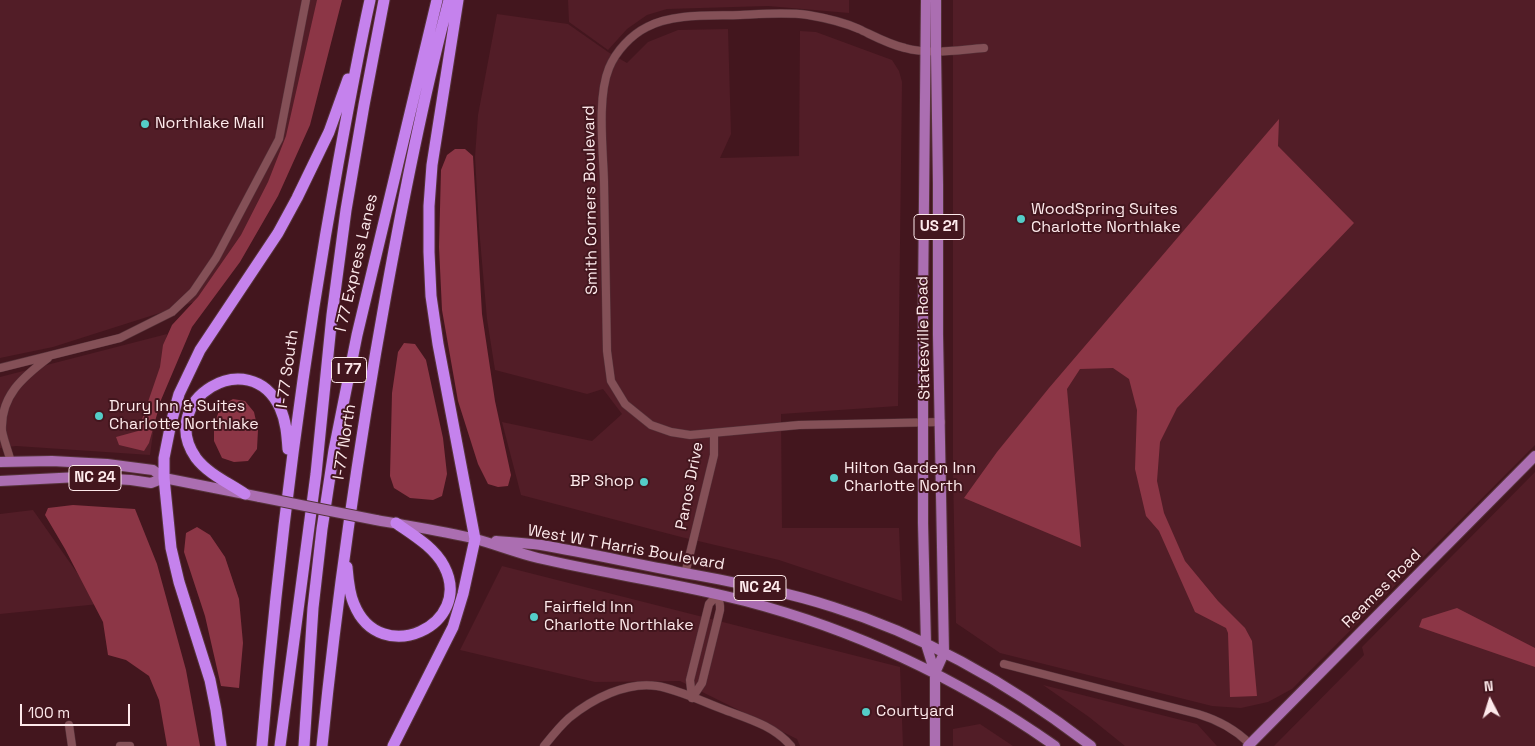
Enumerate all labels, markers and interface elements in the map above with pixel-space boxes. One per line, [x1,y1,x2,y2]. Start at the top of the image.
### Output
street label: Smith Corners Boulevard [580,105,602,295]
place label: Northlake Mall [155,114,264,134]
marker: Northlake Mall [139,118,151,130]
street label: I 77 Express Lanes [332,192,382,334]
place label: WoodSpring Suites Charlotte Northlake [1031,200,1181,238]
marker: WoodSpring Suites Charlotte Northlake [1015,213,1027,225]
road number: US 21 [914,214,964,240]
street label: Statesville Road [913,276,935,400]
street label: I-77 South [273,329,303,409]
road number: I 77 [332,358,366,382]
place label: Drury Inn & Suites Charlotte Northlake [109,397,259,435]
street label: I-77 North [330,403,360,481]
marker: Drury Inn & Suites Charlotte Northlake [93,410,105,422]
street label: Panos Drive [672,440,708,532]
place label: Hilton Garden Inn Charlotte North [844,459,976,497]
road number: NC 24 [69,466,121,490]
place label: BP Shop [570,472,634,492]
marker: Hilton Garden Inn Charlotte North [828,472,840,484]
marker: BP Shop [638,476,650,488]
street label: West W T Harris Boulevard [526,521,726,575]
street label: Reames Road [1339,546,1425,632]
road number: NC 24 [734,576,786,600]
place label: Fairfield Inn Charlotte Northlake [544,598,694,636]
marker: Fairfield Inn Charlotte Northlake [528,611,540,623]
north arrow [1465,676,1515,726]
text: N [1483,677,1494,695]
scale bar [22,694,132,726]
place label: Courtyard [876,702,954,722]
text: 100 m [28,703,70,722]
marker: Courtyard [860,706,872,718]

